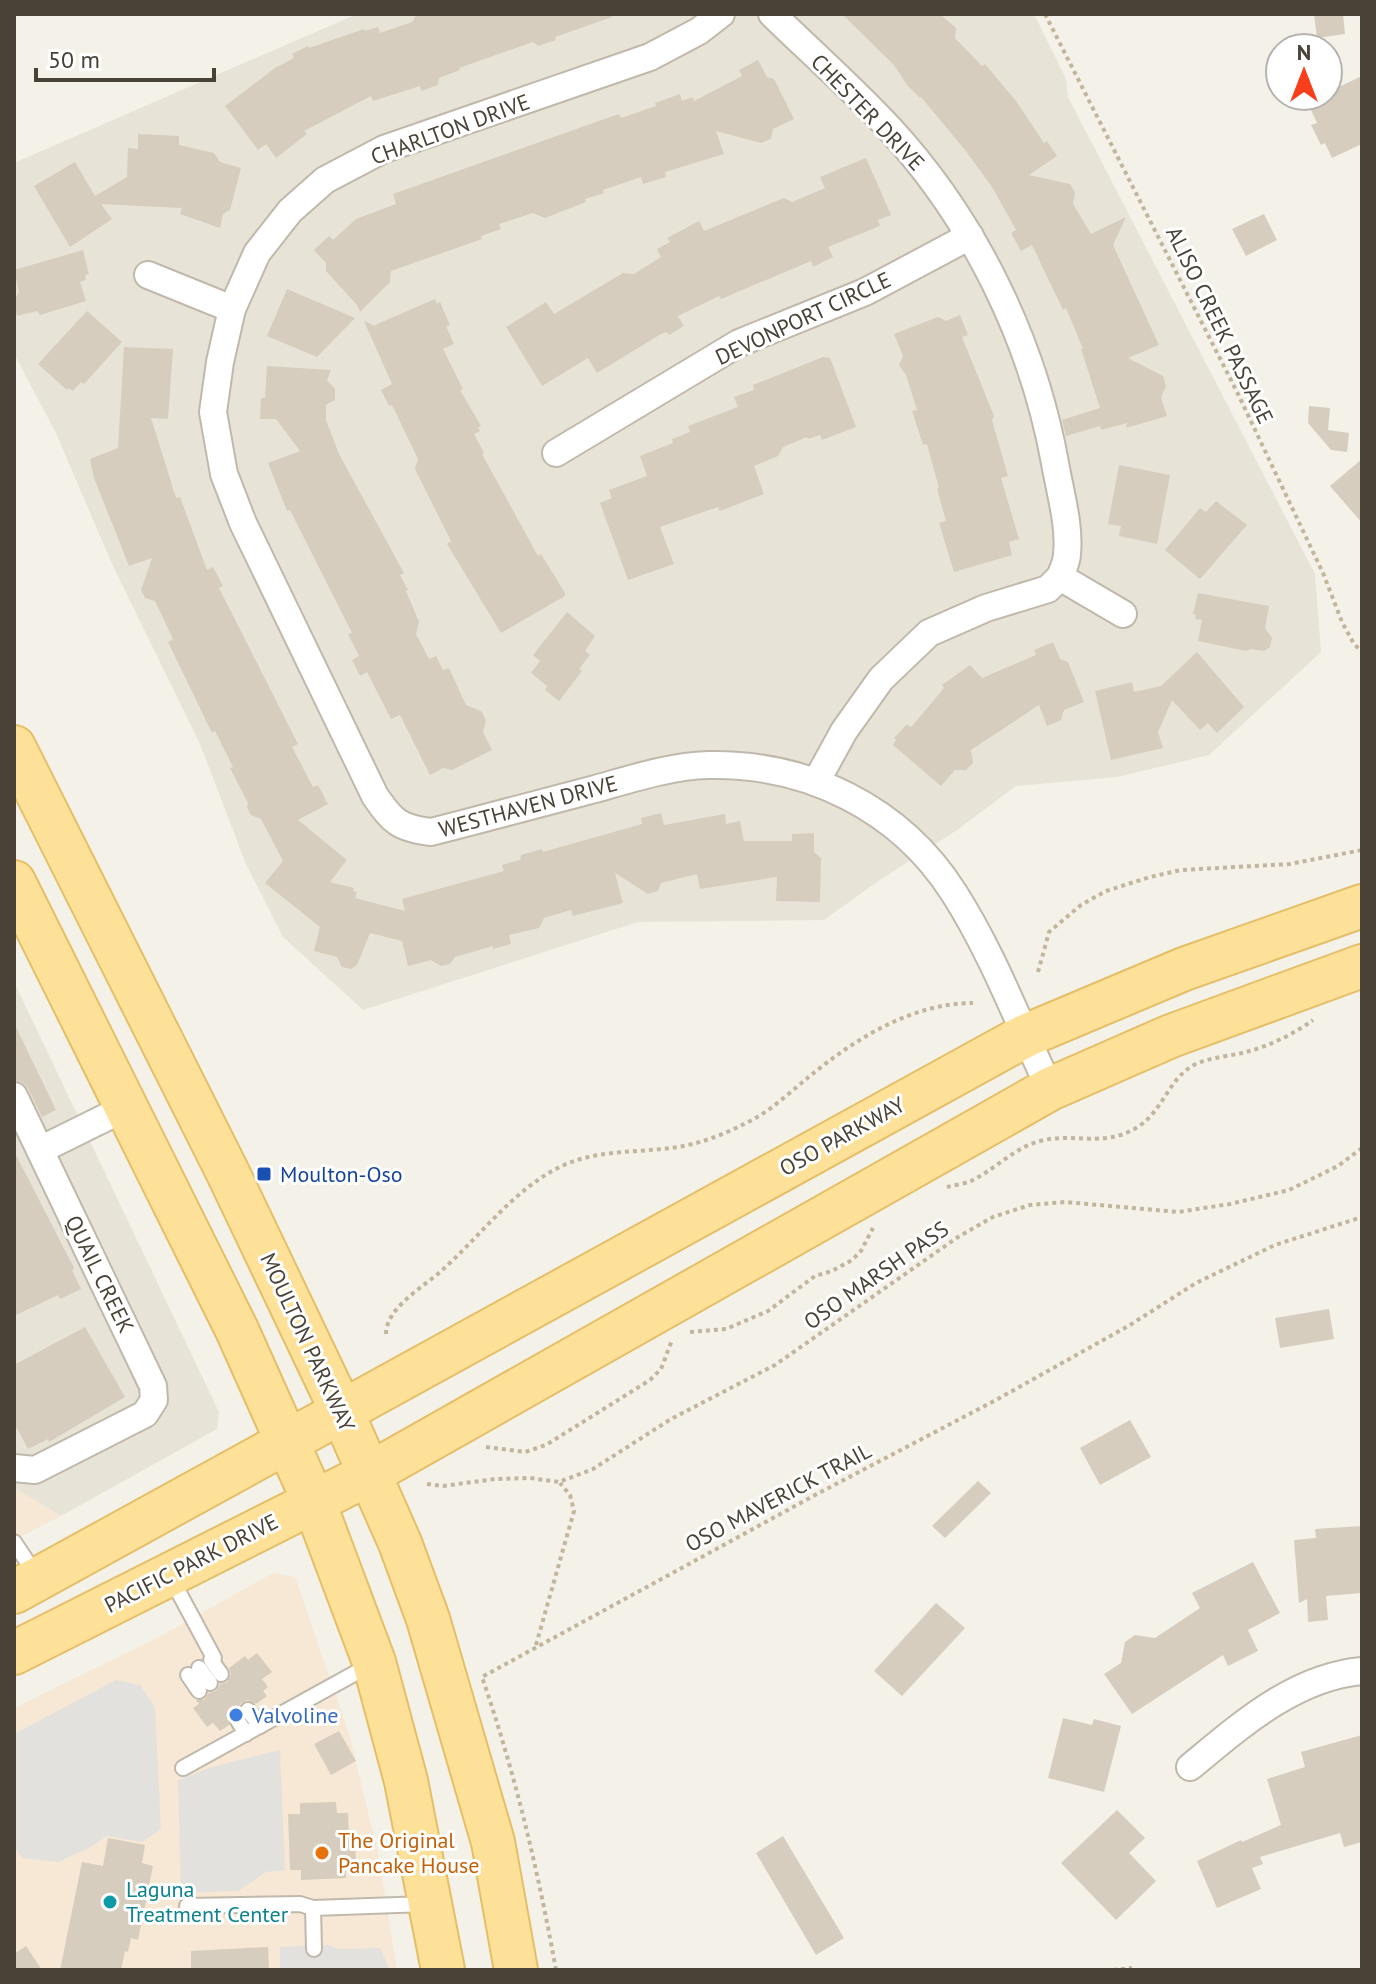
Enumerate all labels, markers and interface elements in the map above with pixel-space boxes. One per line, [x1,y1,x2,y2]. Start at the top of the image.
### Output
scale bar [36,32,214,82]
north arrow [1264,32,1344,112]
text: N [1297,38,1311,66]
text: 50 m [48,44,100,75]
street label: CHESTER DRIVE [805,48,931,176]
street label: CHARLTON DRIVE [367,87,533,171]
street label: ALISO CREEK PASSAGE [1160,222,1280,428]
street label: DEVONPORT CIRCLE [711,265,895,371]
street label: WESTHAVEN DRIVE [436,769,620,843]
street label: OSO PARKWAY [774,1090,910,1182]
place label: Moulton-Oso [280,1160,403,1188]
marker: Moulton-Oso [255,1165,273,1183]
street label: QUAIL CREEK [59,1210,141,1338]
street label: OSO MARSH PASS [798,1215,954,1335]
street label: MOULTON PARKWAY [254,1248,362,1436]
street label: OSO MAVERICK TRAIL [680,1436,876,1558]
street label: PACIFIC PARK DRIVE [99,1507,283,1619]
place label: Valvoline [251,1701,338,1729]
marker: Valvoline [227,1706,245,1724]
place label: The Original Pancake House [338,1826,480,1879]
marker: The Original Pancake House [313,1844,331,1862]
place label: Laguna Treatment Center [126,1875,289,1928]
marker: Laguna Treatment Center [101,1893,119,1911]

